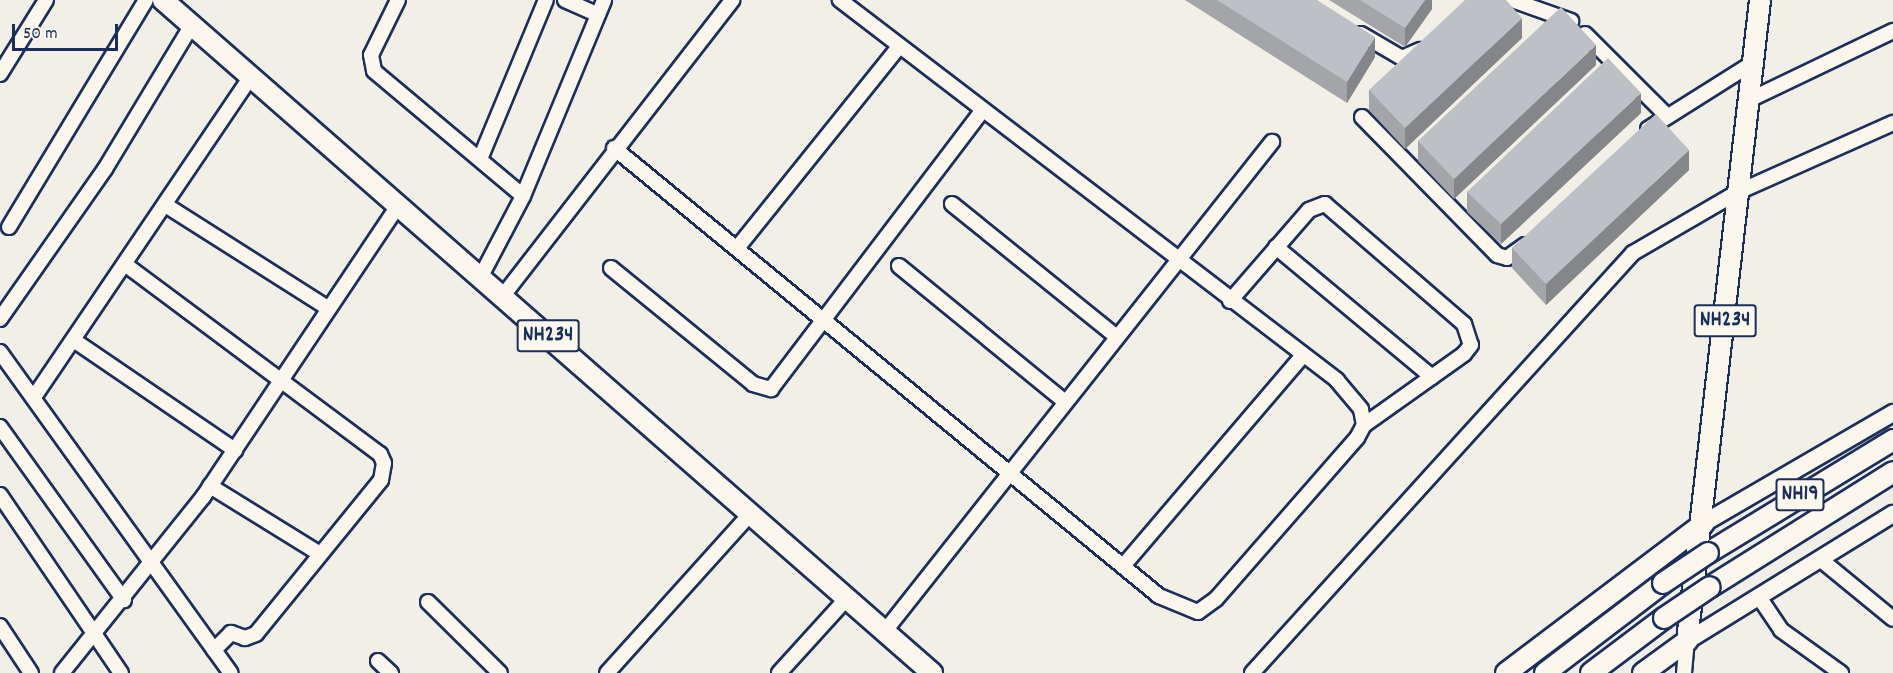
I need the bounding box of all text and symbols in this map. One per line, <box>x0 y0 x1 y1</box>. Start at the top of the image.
scale bar <box>15 12 122 50</box>
text: 50 m <box>23 22 58 47</box>
road number: NH234 <box>1694 302 1756 340</box>
road number: NH234 <box>516 317 580 355</box>
road number: NH19 <box>1774 476 1826 514</box>

